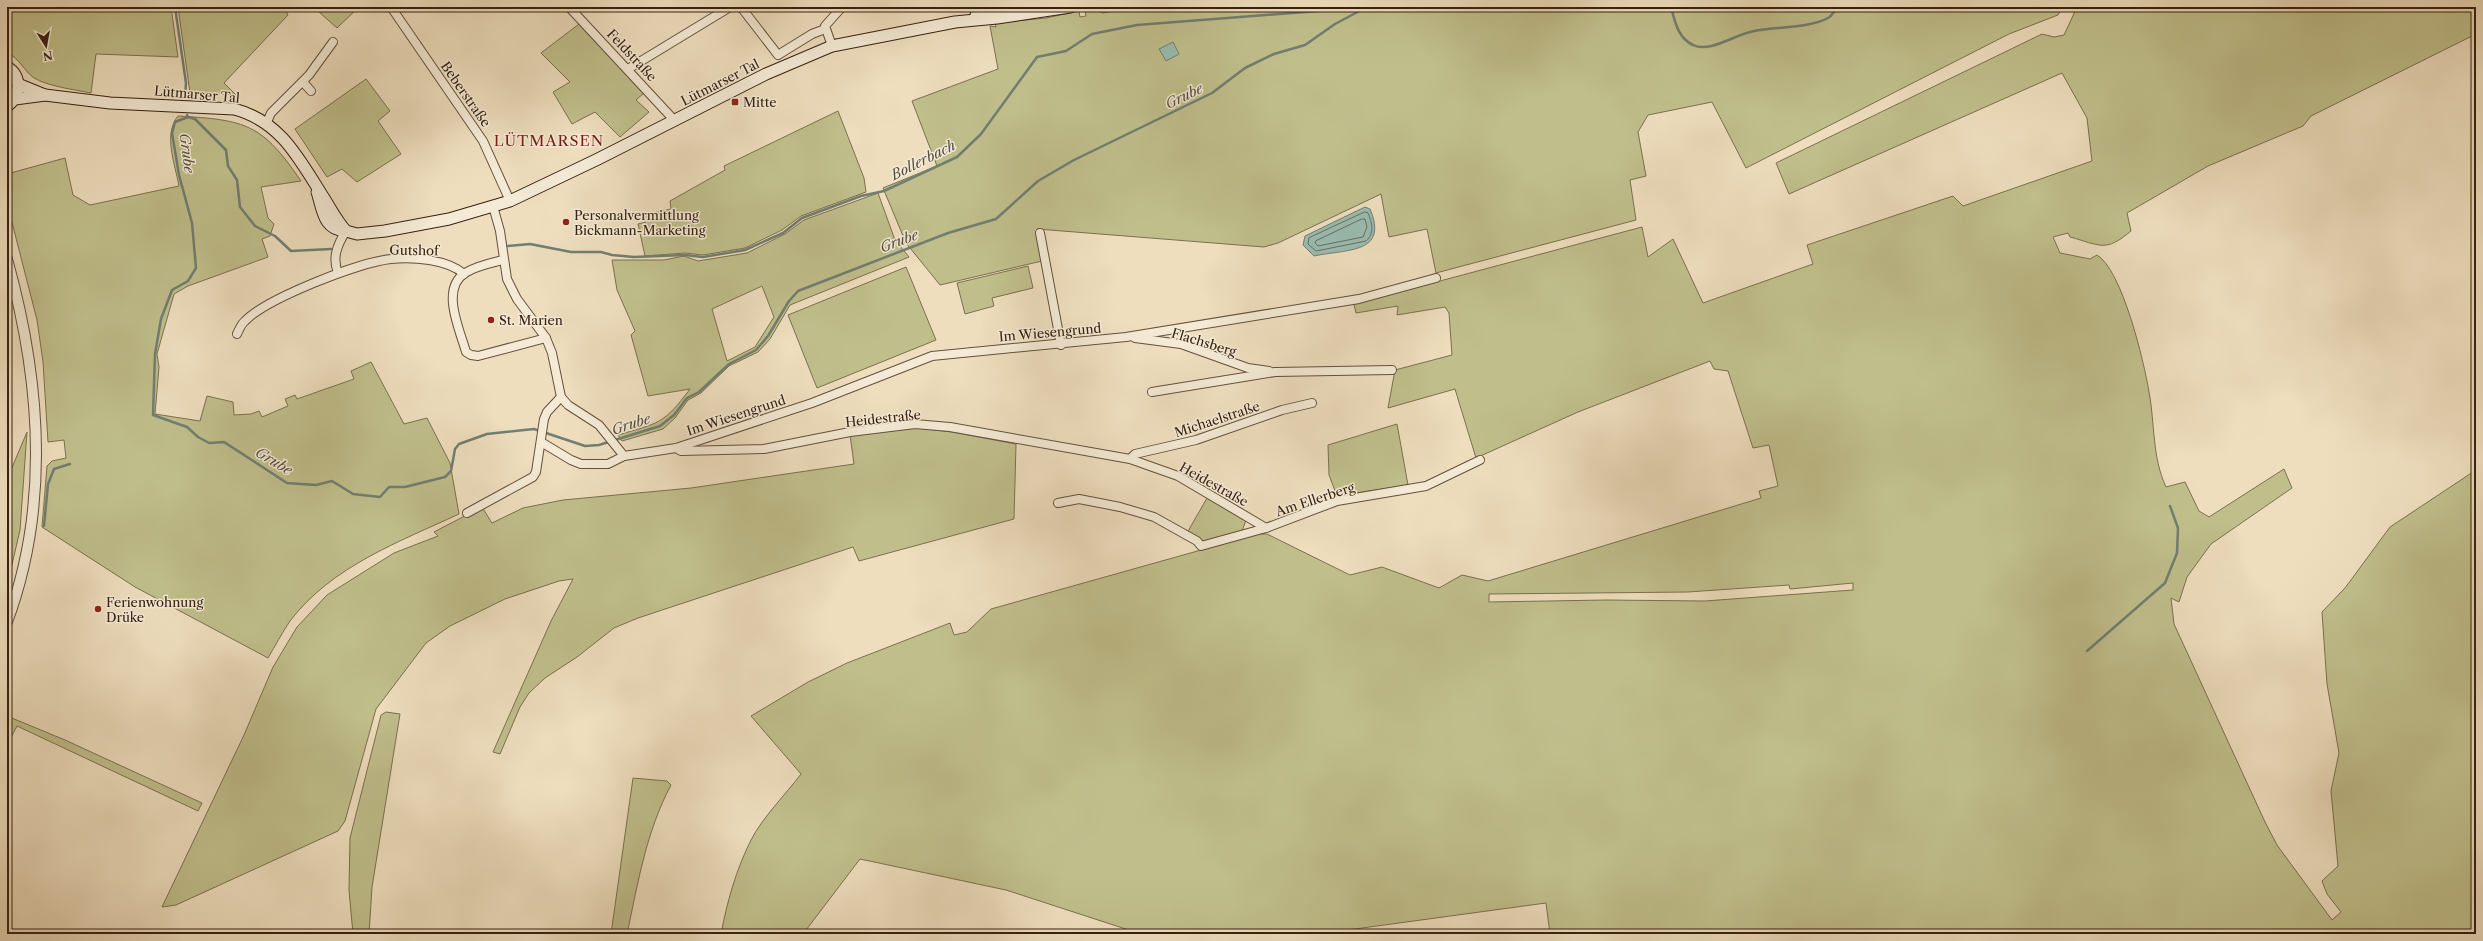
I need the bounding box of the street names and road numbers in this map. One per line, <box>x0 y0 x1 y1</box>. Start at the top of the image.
street label: Feldstraße <box>604 26 660 84</box>
street label: Lütmarser Tal <box>678 55 762 109</box>
street label: Beberstraße <box>438 58 494 130</box>
street label: Lütmarser Tal <box>154 82 241 106</box>
street label: Gutshof <box>389 242 440 258</box>
street label: Im Wiesengrund <box>998 320 1102 344</box>
street label: Flachsberg <box>1170 325 1239 360</box>
street label: Im Wiesengrund <box>685 391 787 439</box>
street label: Michaelstraße <box>1172 398 1262 440</box>
street label: Heidestraße <box>844 406 922 430</box>
street label: Heidestraße <box>1177 459 1251 509</box>
street label: Am Ellerberg <box>1273 479 1357 520</box>

